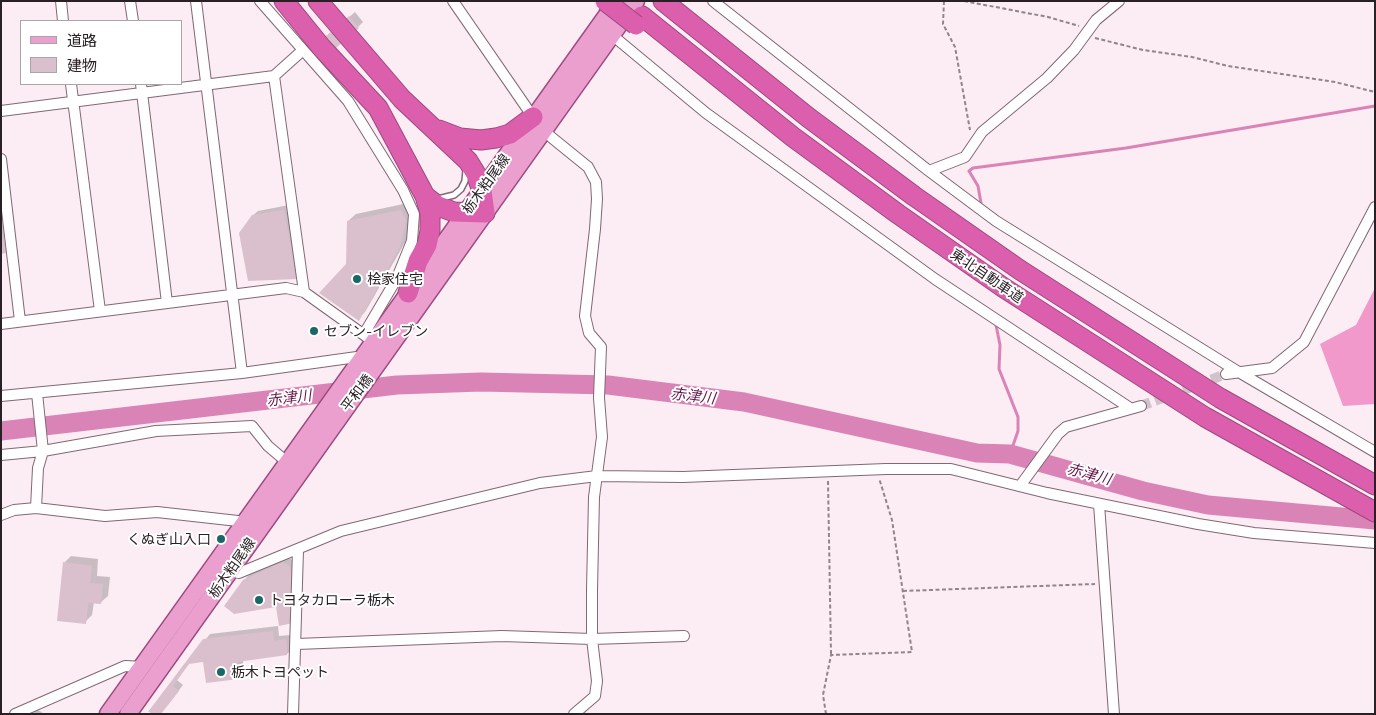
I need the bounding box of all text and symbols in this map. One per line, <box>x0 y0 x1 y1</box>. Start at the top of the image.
legend <box>20 20 182 85</box>
text: 道路 <box>67 31 97 49</box>
text: 建物 <box>67 56 97 74</box>
street label: 栃木粕尾線 <box>459 151 513 217</box>
street label: 東北自動車道 <box>947 246 1027 306</box>
place label: 桧家住宅 <box>367 271 423 287</box>
marker: 桧家住宅 <box>351 273 363 285</box>
place label: セブン-イレブン <box>324 323 428 339</box>
marker: セブン-イレブン <box>308 325 320 337</box>
street label: 平和橋 <box>338 371 376 415</box>
water label: 赤津川 <box>670 384 716 408</box>
water label: 赤津川 <box>266 386 312 410</box>
water label: 赤津川 <box>1065 459 1113 489</box>
place label: くぬぎ山入口 <box>127 531 211 547</box>
marker: くぬぎ山入口 <box>215 533 227 545</box>
street label: 栃木粕尾線 <box>205 535 259 601</box>
place label: トヨタカローラ栃木 <box>269 592 395 608</box>
marker: トヨタカローラ栃木 <box>253 594 265 606</box>
place label: 栃木トヨペット <box>231 664 329 680</box>
marker: 栃木トヨペット <box>215 666 227 678</box>

